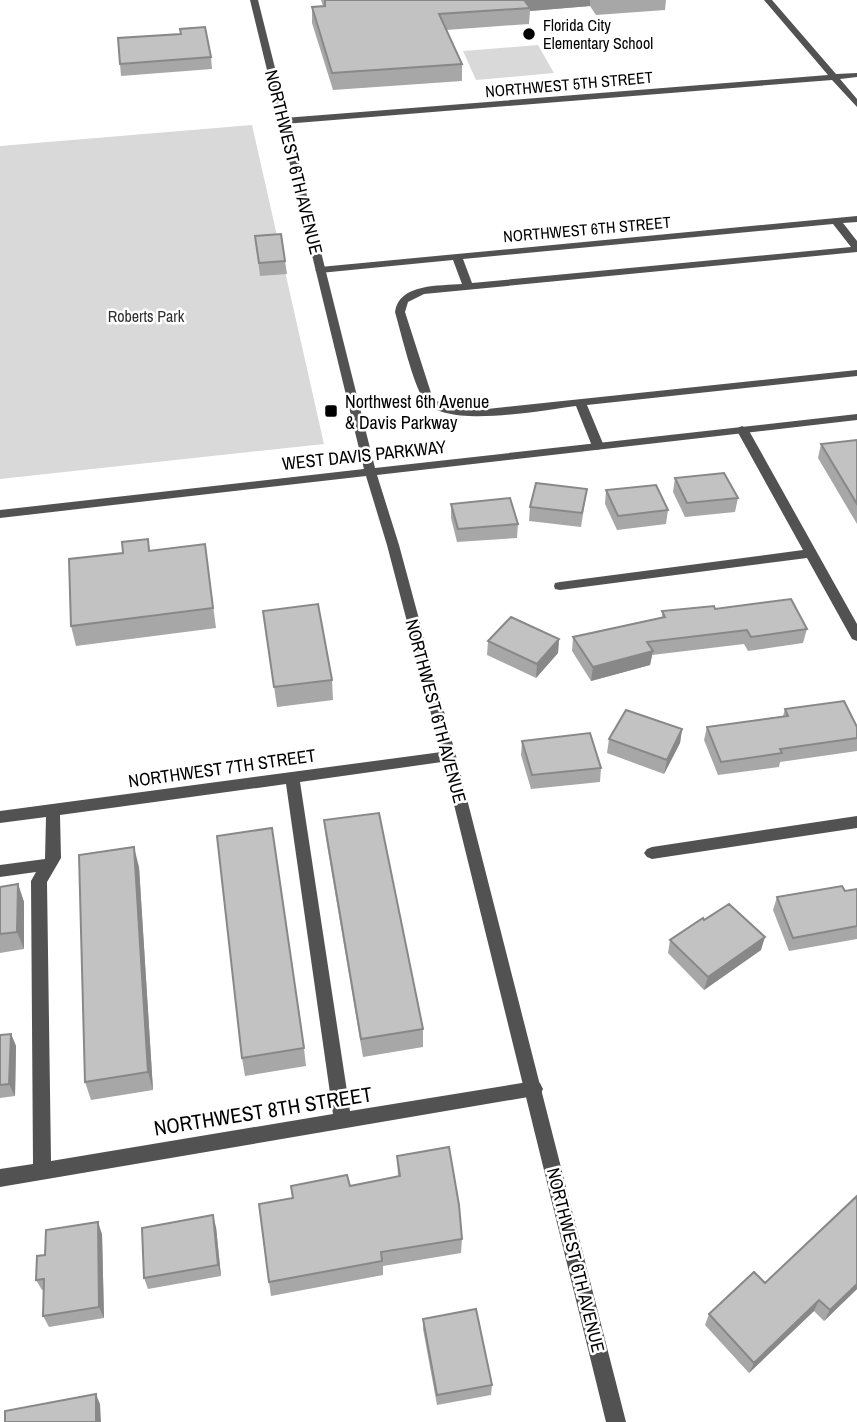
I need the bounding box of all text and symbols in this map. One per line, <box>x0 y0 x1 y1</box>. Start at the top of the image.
place label: Florida City Elementary School <box>543 14 653 54</box>
marker: Florida City Elementary School <box>521 26 537 42</box>
street label: NORTHWEST 5TH STREET <box>484 66 654 102</box>
street label: NORTHWEST 6TH AVENUE <box>259 67 329 257</box>
street label: NORTHWEST 6TH STREET <box>502 211 672 247</box>
park label: Roberts Park <box>108 305 185 327</box>
place label: Northwest 6th Avenue & Davis Parkway <box>345 389 489 435</box>
marker: Northwest 6th Avenue & Davis Parkway <box>323 403 339 419</box>
street label: WEST DAVIS PARKWAY <box>281 434 447 476</box>
street label: NORTHWEST 6TH AVENUE <box>399 616 473 806</box>
street label: NORTHWEST 7TH STREET <box>127 742 317 794</box>
street label: NORTHWEST 8TH STREET <box>152 1079 375 1143</box>
street label: NORTHWEST 6TH AVENUE <box>541 1165 611 1355</box>

